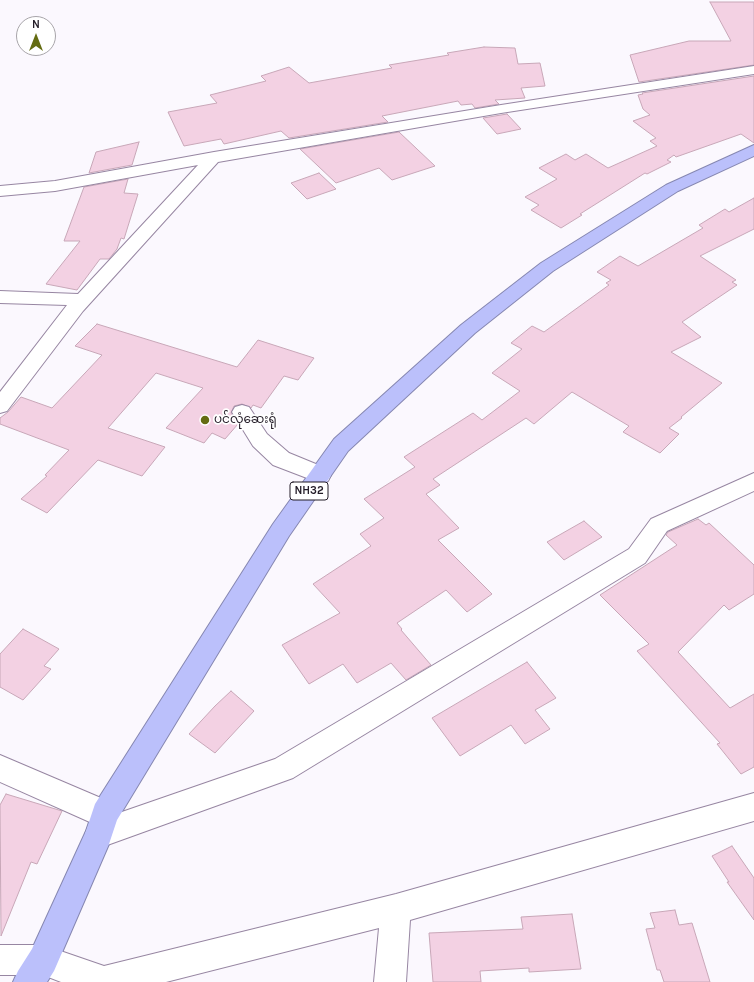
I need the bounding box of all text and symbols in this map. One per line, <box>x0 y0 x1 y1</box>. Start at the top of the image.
north arrow <box>16 16 56 56</box>
text: N <box>32 18 40 31</box>
place label: ပင်လုံဆေးရုံ <box>214 413 277 427</box>
marker: ပင်လုံဆေးရုံ <box>199 414 211 426</box>
road number: NH32 <box>290 482 328 500</box>

